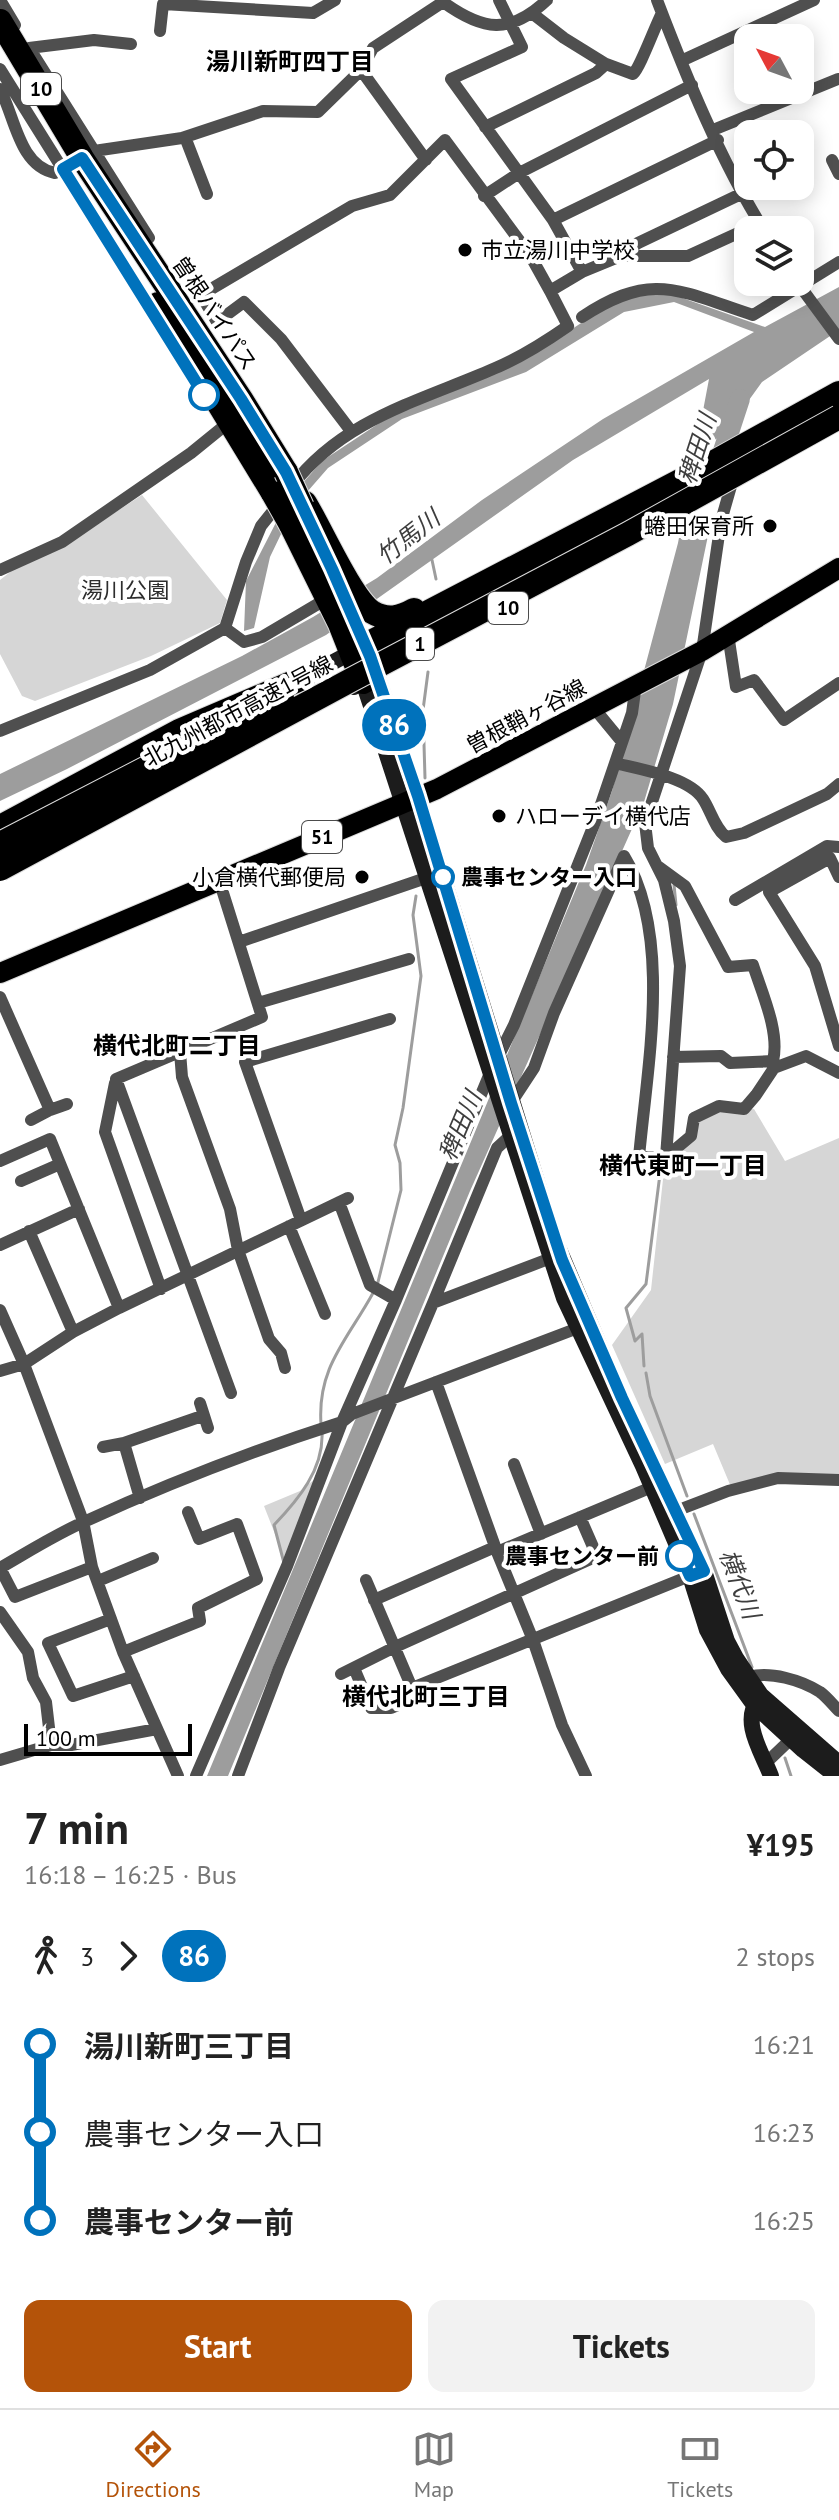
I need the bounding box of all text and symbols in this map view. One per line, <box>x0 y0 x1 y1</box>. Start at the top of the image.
north arrow <box>734 24 814 104</box>
map controls <box>734 24 814 296</box>
district label: 湯川新町四丁目 <box>206 46 374 77</box>
road number: 10 <box>21 73 61 105</box>
button: locate <box>734 120 814 200</box>
button: layers <box>734 216 814 296</box>
place label: 市立湯川中学校 <box>481 236 635 264</box>
marker: 市立湯川中学校 <box>456 241 474 259</box>
street label: 曽根バイパス <box>167 251 263 375</box>
unlabelled marker <box>189 380 219 410</box>
water label: 稗田川 <box>671 407 724 488</box>
water label: 竹馬川 <box>370 501 448 571</box>
place label: 蜷田保育所 <box>644 512 754 540</box>
marker: 蜷田保育所 <box>761 517 779 535</box>
park label: 湯川公園 <box>81 576 169 604</box>
road number: 10 <box>488 592 528 624</box>
road number: 1 <box>406 628 434 660</box>
street label: 北九州都市高速1号線 <box>139 649 337 773</box>
street label: 曽根鞘ヶ谷線 <box>461 673 591 759</box>
line badge: 86 <box>358 699 430 751</box>
text: 86 <box>378 706 410 743</box>
place label: ハローデイ横代店 <box>515 802 691 830</box>
marker: ハローデイ横代店 <box>490 807 508 825</box>
road number: 51 <box>302 821 342 853</box>
place label: 小倉横代郵便局 <box>192 863 346 891</box>
place label: 農事センター入口 <box>461 863 637 891</box>
marker: 農事センター入口 <box>432 866 454 888</box>
marker: 小倉横代郵便局 <box>353 868 371 886</box>
district label: 横代北町二丁目 <box>93 1030 261 1061</box>
water label: 稗田川 <box>432 1084 490 1165</box>
district label: 横代東町一丁目 <box>599 1150 767 1181</box>
marker: 農事センター前 <box>666 1541 696 1571</box>
place label: 農事センター前 <box>505 1542 659 1570</box>
water label: 横代川 <box>713 1545 768 1626</box>
district label: 横代北町三丁目 <box>342 1681 510 1712</box>
scale bar <box>24 1720 192 1756</box>
text: 100 m <box>36 1724 96 1752</box>
text: 7 min <box>24 1799 129 1856</box>
text: ¥195 <box>747 1825 815 1864</box>
text: 16:18 – 16:25 · Bus <box>24 1858 237 1891</box>
icon: walk <box>24 1934 68 1978</box>
icon: forward <box>106 1934 150 1978</box>
text: 86 <box>178 1937 210 1974</box>
text: 3 <box>80 1940 94 1973</box>
text: 2 stops <box>735 1940 815 1973</box>
text: 湯川新町三丁目 <box>84 2026 294 2065</box>
text: 16:21 <box>753 2028 815 2061</box>
text: 農事センター入口 <box>84 2114 324 2153</box>
text: 16:23 <box>753 2116 815 2149</box>
text: 農事センター前 <box>84 2202 294 2241</box>
text: 16:25 <box>753 2204 815 2237</box>
button: Start <box>24 2300 412 2392</box>
button: Tickets <box>428 2300 815 2392</box>
tab: Directions <box>106 2427 201 2503</box>
tab: Map <box>412 2427 456 2503</box>
tab: Tickets <box>667 2427 733 2503</box>

